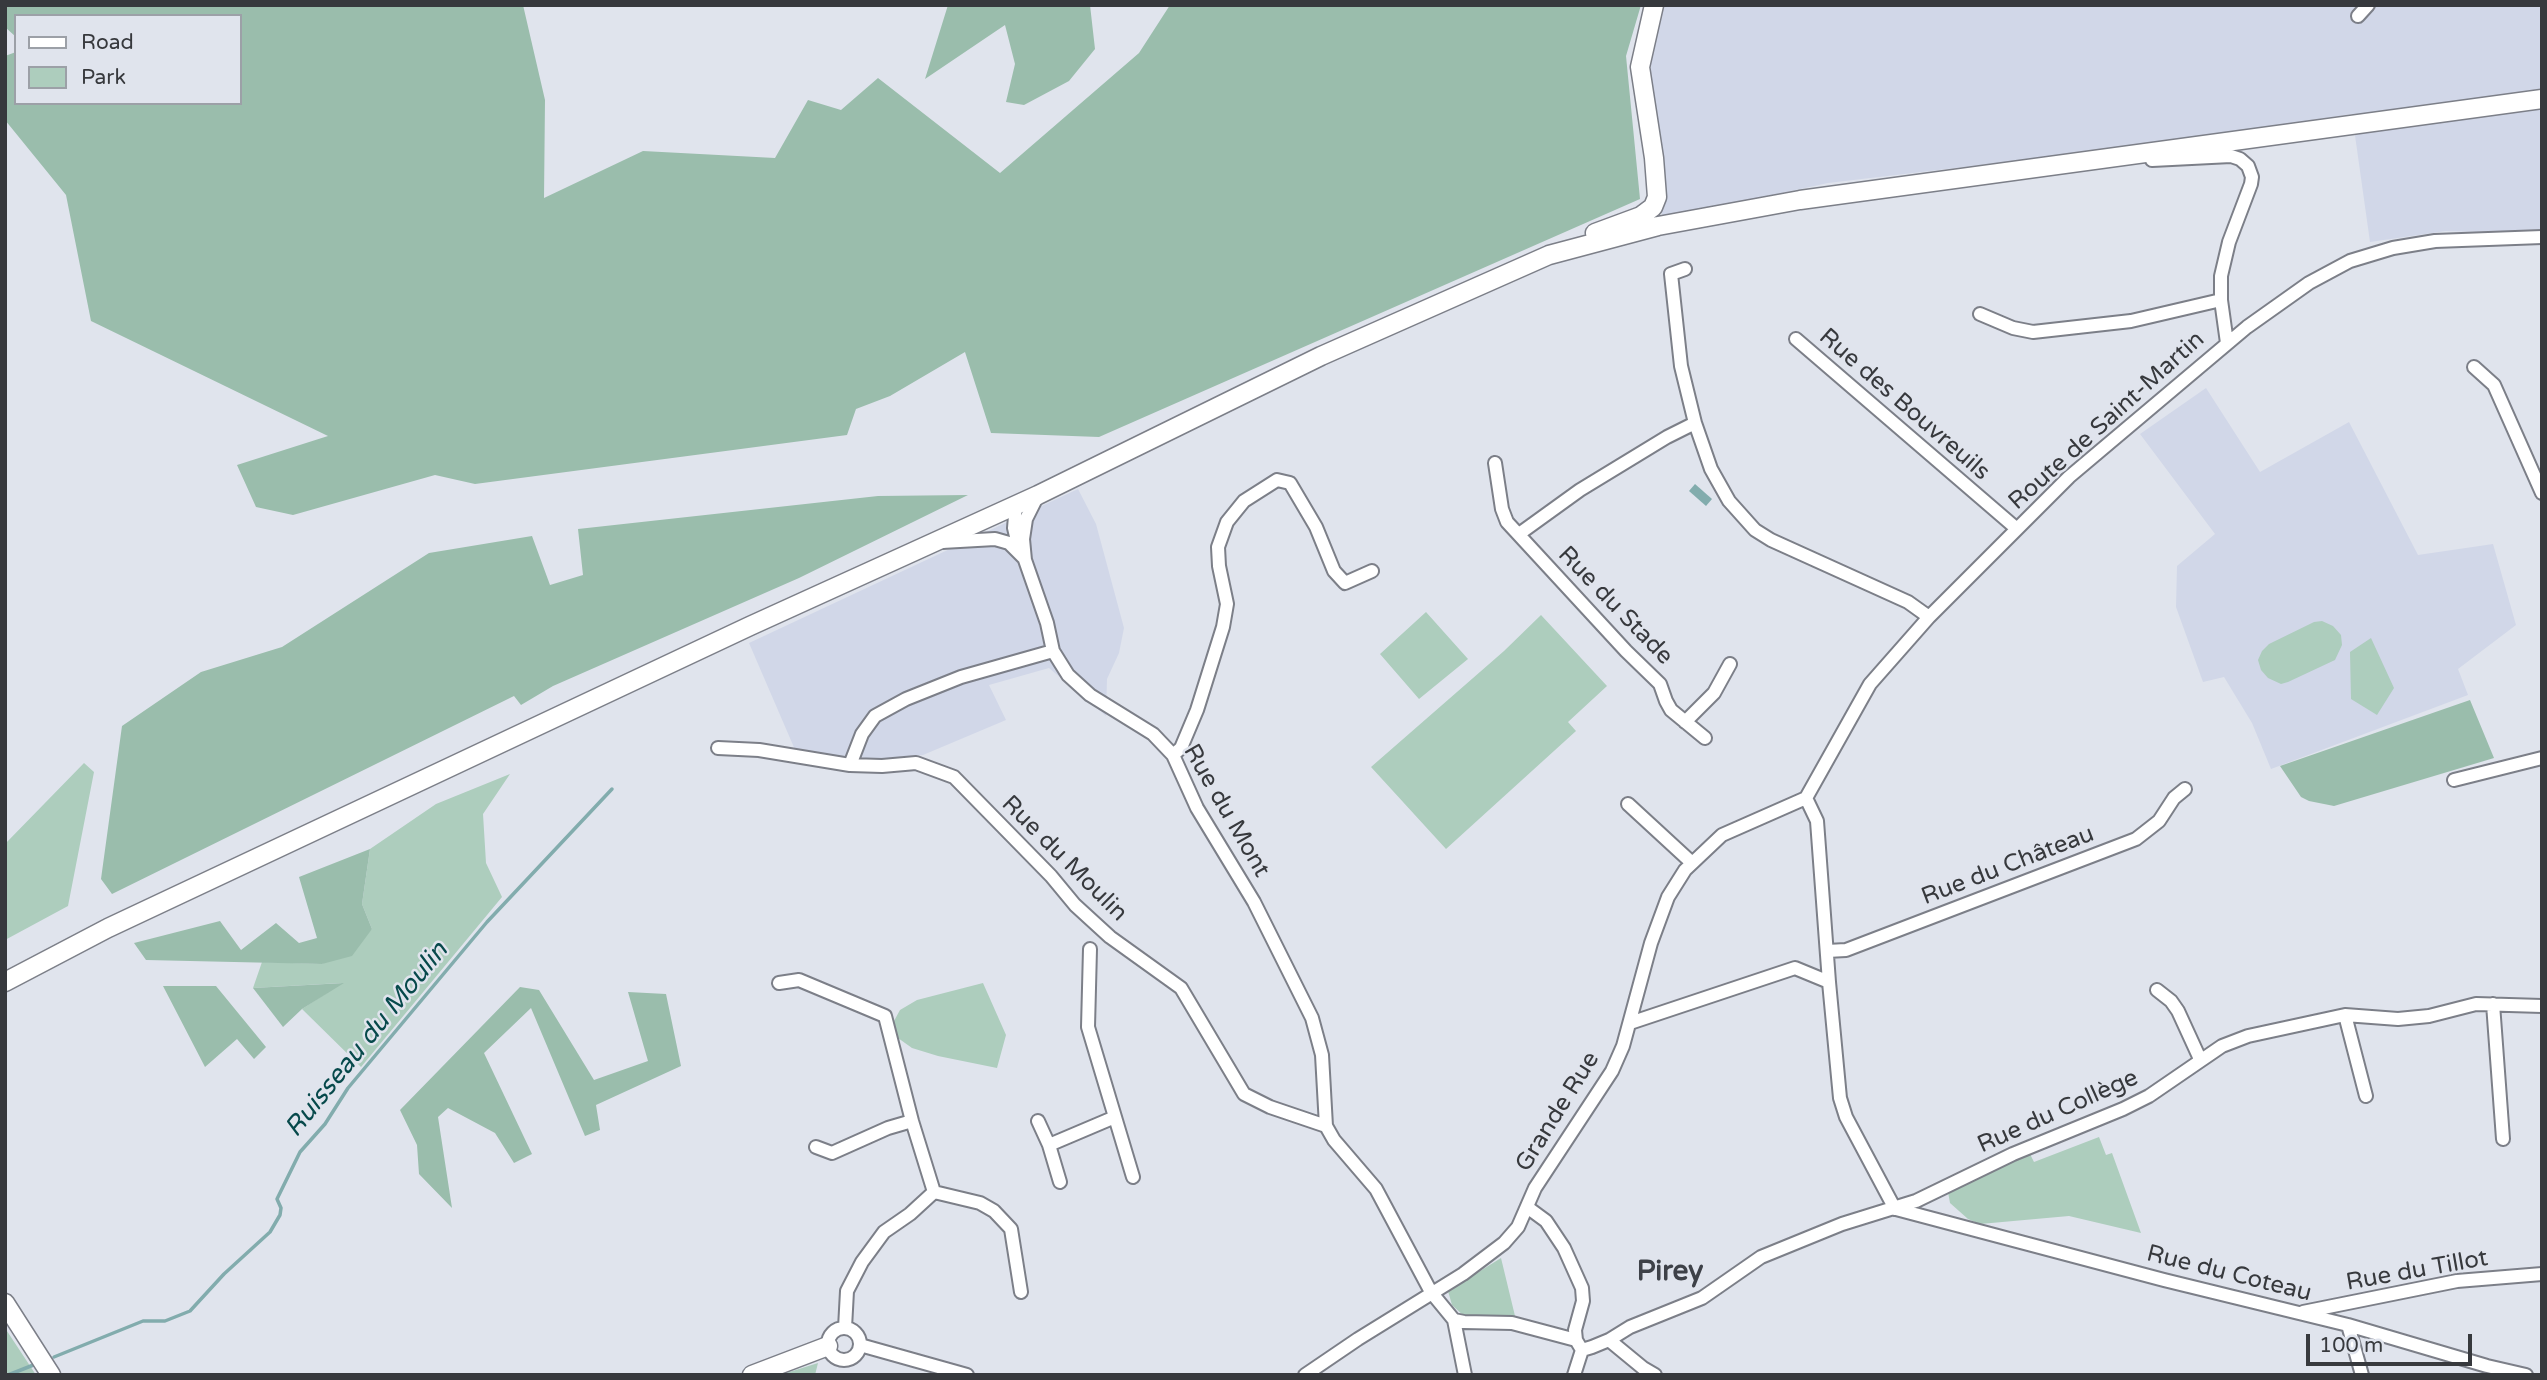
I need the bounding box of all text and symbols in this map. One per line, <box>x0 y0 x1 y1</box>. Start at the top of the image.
legend <box>14 14 242 105</box>
text: Road <box>81 30 134 55</box>
text: Park <box>81 65 126 90</box>
street label: Rue des Bouvreuils <box>1813 323 1995 487</box>
street label: Route de Saint-Martin <box>2003 326 2211 516</box>
street label: Rue du Stade <box>1551 541 1679 671</box>
street label: Rue du Mont <box>1176 740 1276 882</box>
street label: Rue du Moulin <box>995 790 1133 928</box>
street label: Rue du Château <box>1918 820 2098 912</box>
water label: Ruisseau du Moulin <box>279 936 455 1144</box>
street label: Grande Rue <box>1510 1047 1606 1177</box>
street label: Rue du Collège <box>1973 1064 2143 1160</box>
street label: Rue du Coteau <box>2144 1240 2314 1308</box>
street label: Rue du Tillot <box>2344 1244 2490 1298</box>
district label: Pirey <box>1637 1256 1703 1290</box>
scale bar <box>2309 1320 2475 1364</box>
text: 100 m <box>2319 1333 2383 1358</box>

